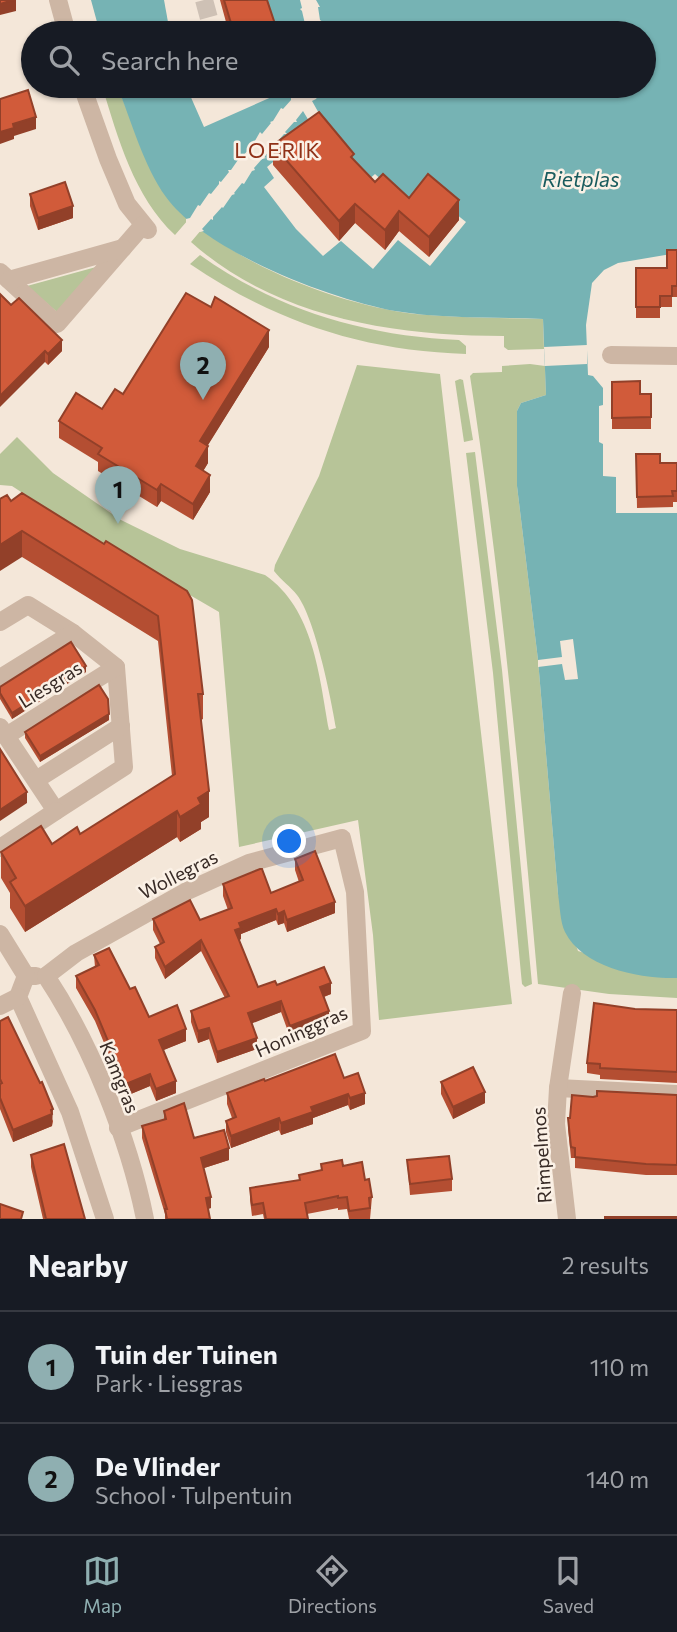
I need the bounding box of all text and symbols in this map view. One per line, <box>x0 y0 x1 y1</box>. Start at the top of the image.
search box <box>21 21 656 98</box>
icon: search <box>45 41 83 79</box>
text: Search here <box>101 44 239 75</box>
district label: LOERIK <box>234 137 322 162</box>
water label: Rietplas <box>542 166 620 191</box>
pin: 2 <box>180 342 226 400</box>
pin: 1 <box>95 466 141 524</box>
street label: Liesgras <box>14 656 86 712</box>
your location <box>272 824 306 858</box>
street label: Wollegras <box>135 844 221 904</box>
street label: Honinggras <box>251 1000 351 1062</box>
street label: Kamgras <box>95 1038 145 1116</box>
street label: Rimpelmos <box>526 1106 556 1204</box>
text: Nearby <box>28 1246 128 1283</box>
text: 2 results <box>562 1251 649 1279</box>
text: Tuin der Tuinen <box>95 1338 278 1369</box>
text: 1 <box>46 1353 56 1381</box>
text: 110 m <box>590 1353 649 1381</box>
text: Park · Liesgras <box>95 1369 243 1397</box>
text: De Vlinder <box>95 1450 220 1481</box>
text: 2 <box>44 1465 58 1493</box>
text: 140 m <box>586 1465 649 1493</box>
text: School · Tulpentuin <box>95 1481 292 1509</box>
tab: Map <box>83 1552 122 1617</box>
tab: Directions <box>288 1552 377 1617</box>
tab: Saved <box>543 1552 594 1617</box>

